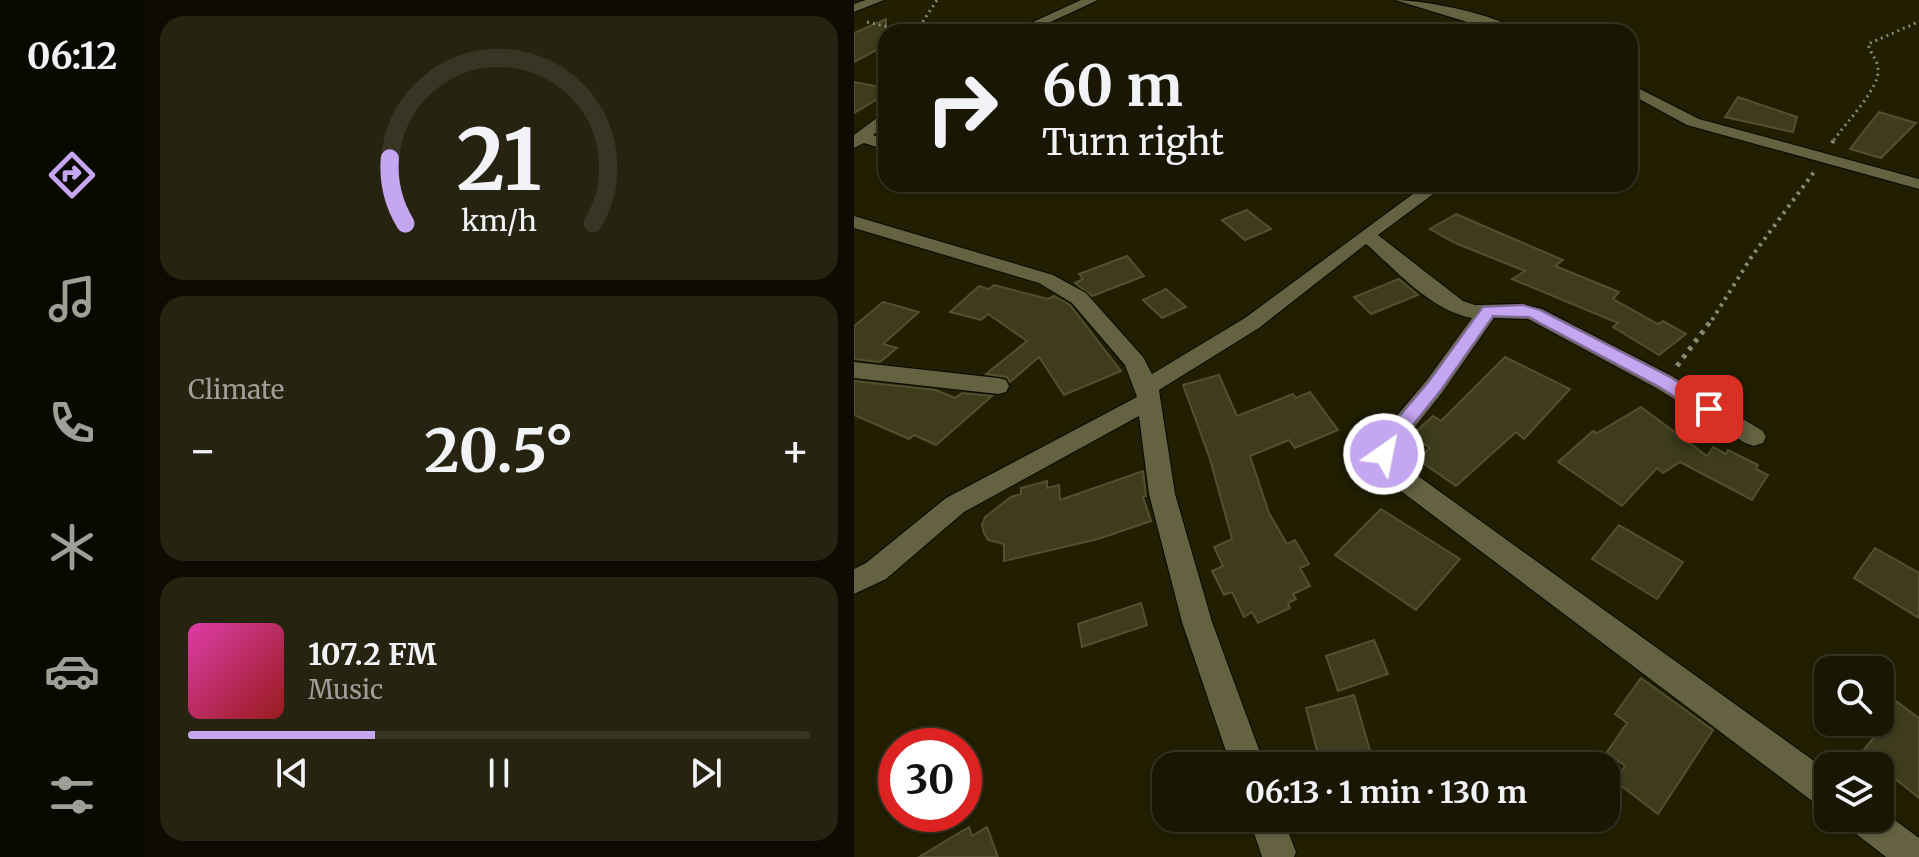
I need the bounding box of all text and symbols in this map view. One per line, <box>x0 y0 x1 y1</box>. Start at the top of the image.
text: 06:12 <box>27 34 117 79</box>
text: 60 m <box>1042 51 1183 121</box>
icon: right <box>910 56 1014 160</box>
text: 21 <box>456 108 542 213</box>
text: Turn right <box>1042 120 1224 165</box>
icon: directions <box>44 147 100 203</box>
text: km/h <box>461 203 537 239</box>
icon: music <box>44 271 100 327</box>
text: Climate <box>188 373 284 406</box>
pin <box>1675 375 1743 443</box>
icon: arrive <box>1687 387 1731 431</box>
icon: phone <box>44 395 100 451</box>
position arrow <box>1342 412 1426 496</box>
text: 20.5° <box>424 413 574 488</box>
text: − <box>188 423 217 478</box>
text: + <box>781 423 810 478</box>
icon: climate <box>44 519 100 575</box>
text: 107.2 FM <box>308 635 437 673</box>
icon: car <box>44 643 100 699</box>
map controls <box>1814 656 1894 832</box>
button: search <box>1814 656 1894 736</box>
text: Music <box>308 673 383 706</box>
speed limit sign: 30 <box>878 728 982 832</box>
icon: previous <box>270 751 314 795</box>
icon: pause <box>477 751 521 795</box>
icon: next <box>684 751 728 795</box>
button: layers <box>1814 752 1894 832</box>
icon: filters <box>44 767 100 823</box>
text: 06:13 · 1 min · 130 m <box>1245 773 1527 811</box>

